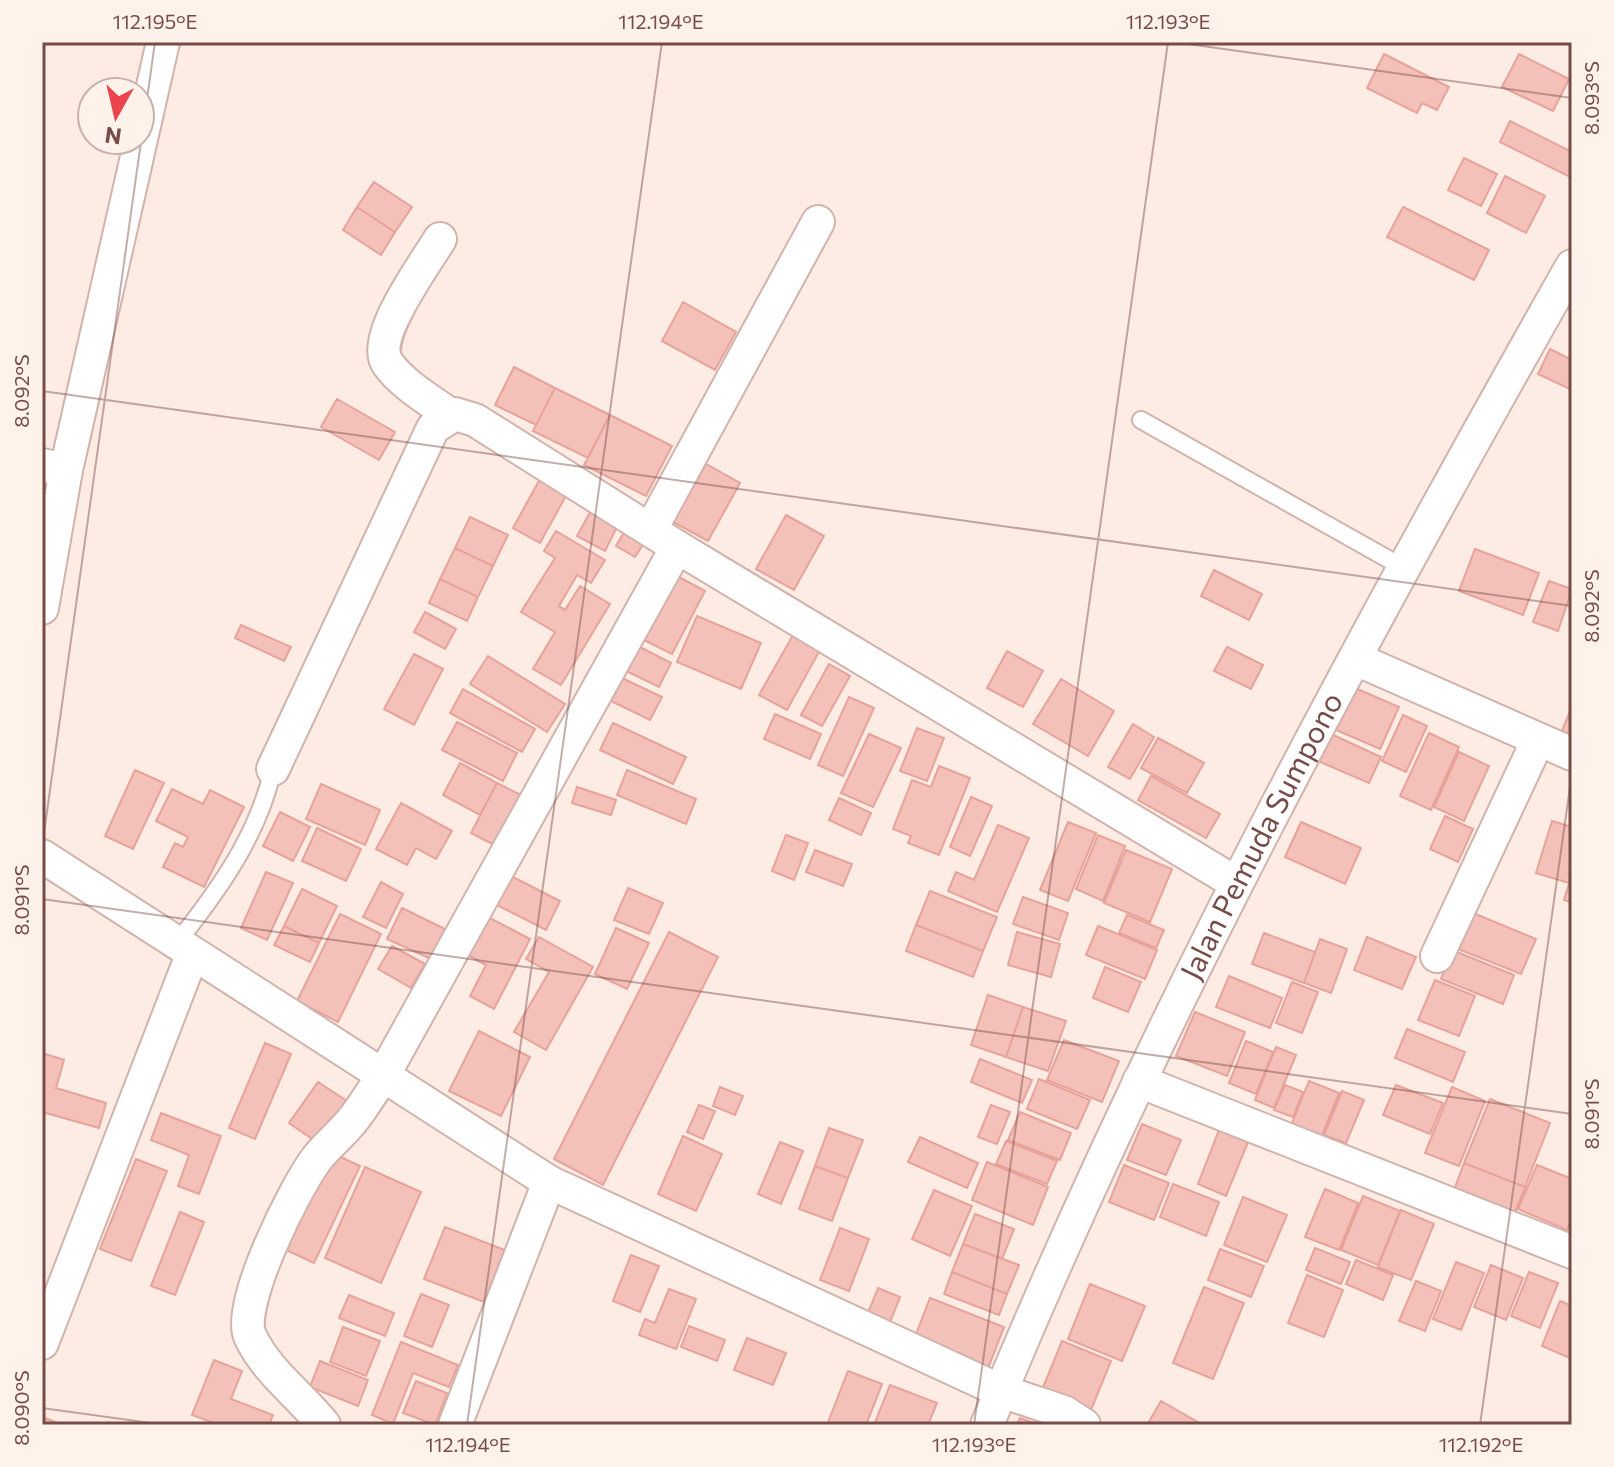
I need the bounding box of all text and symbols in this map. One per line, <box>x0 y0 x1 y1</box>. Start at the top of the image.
text: 112.195°E <box>113 9 197 33</box>
text: 112.194°E <box>618 9 704 33</box>
text: 112.193°E <box>1126 9 1210 33</box>
text: 8.093°S <box>1579 61 1603 135</box>
north arrow <box>76 76 156 156</box>
text: N <box>103 122 123 151</box>
text: 8.092°S <box>9 354 33 428</box>
text: 8.092°S <box>1579 569 1603 643</box>
street label: Jalan Pemuda Sumpono <box>1171 685 1349 985</box>
text: 8.091°S <box>9 864 33 936</box>
text: 8.091°S <box>1579 1078 1603 1150</box>
text: 8.090°S <box>9 1370 33 1446</box>
text: 112.194°E <box>425 1432 511 1456</box>
text: 112.193°E <box>932 1432 1016 1456</box>
text: 112.192°E <box>1439 1432 1523 1456</box>

